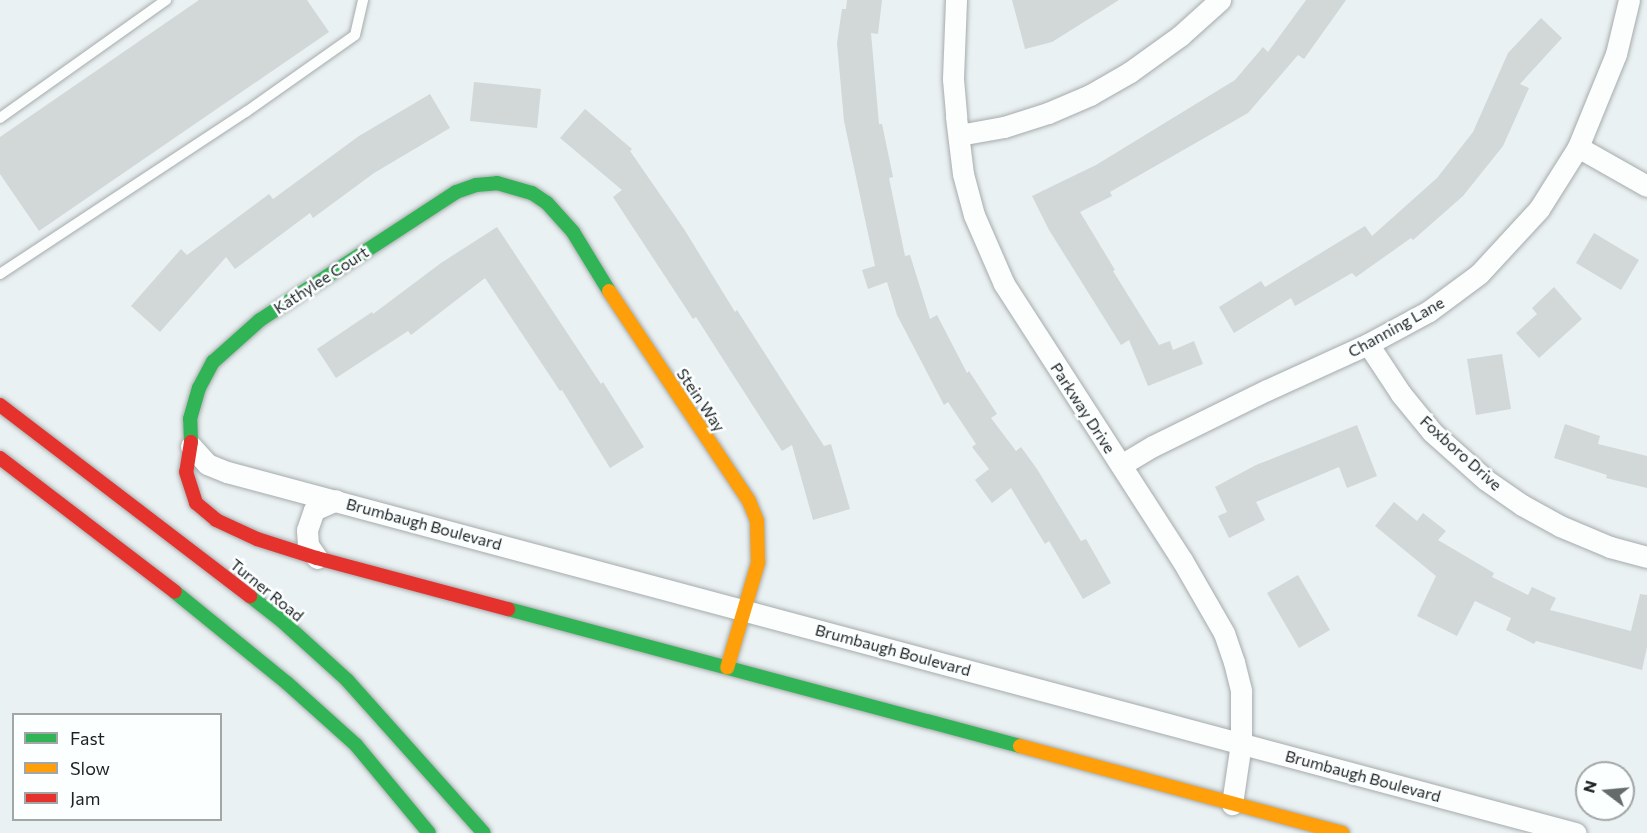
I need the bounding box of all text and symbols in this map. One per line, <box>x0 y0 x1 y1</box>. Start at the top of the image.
street label: Kathylee Court <box>270 242 372 318</box>
street label: Channing Lane <box>1345 293 1447 361</box>
street label: Parkway Drive <box>1047 359 1119 457</box>
street label: Stein Way <box>673 365 729 435</box>
street label: Foxboro Drive <box>1416 411 1506 495</box>
street label: Brumbaugh Boulevard <box>344 494 504 554</box>
street label: Turner Road <box>227 555 307 625</box>
street label: Brumbaugh Boulevard <box>813 620 973 680</box>
legend <box>12 713 222 821</box>
text: Fast <box>70 727 105 749</box>
street label: Brumbaugh Boulevard <box>1283 746 1443 806</box>
text: Slow <box>70 757 110 779</box>
north arrow <box>1575 761 1635 821</box>
text: N <box>1578 778 1600 795</box>
text: Jam <box>70 787 100 809</box>

